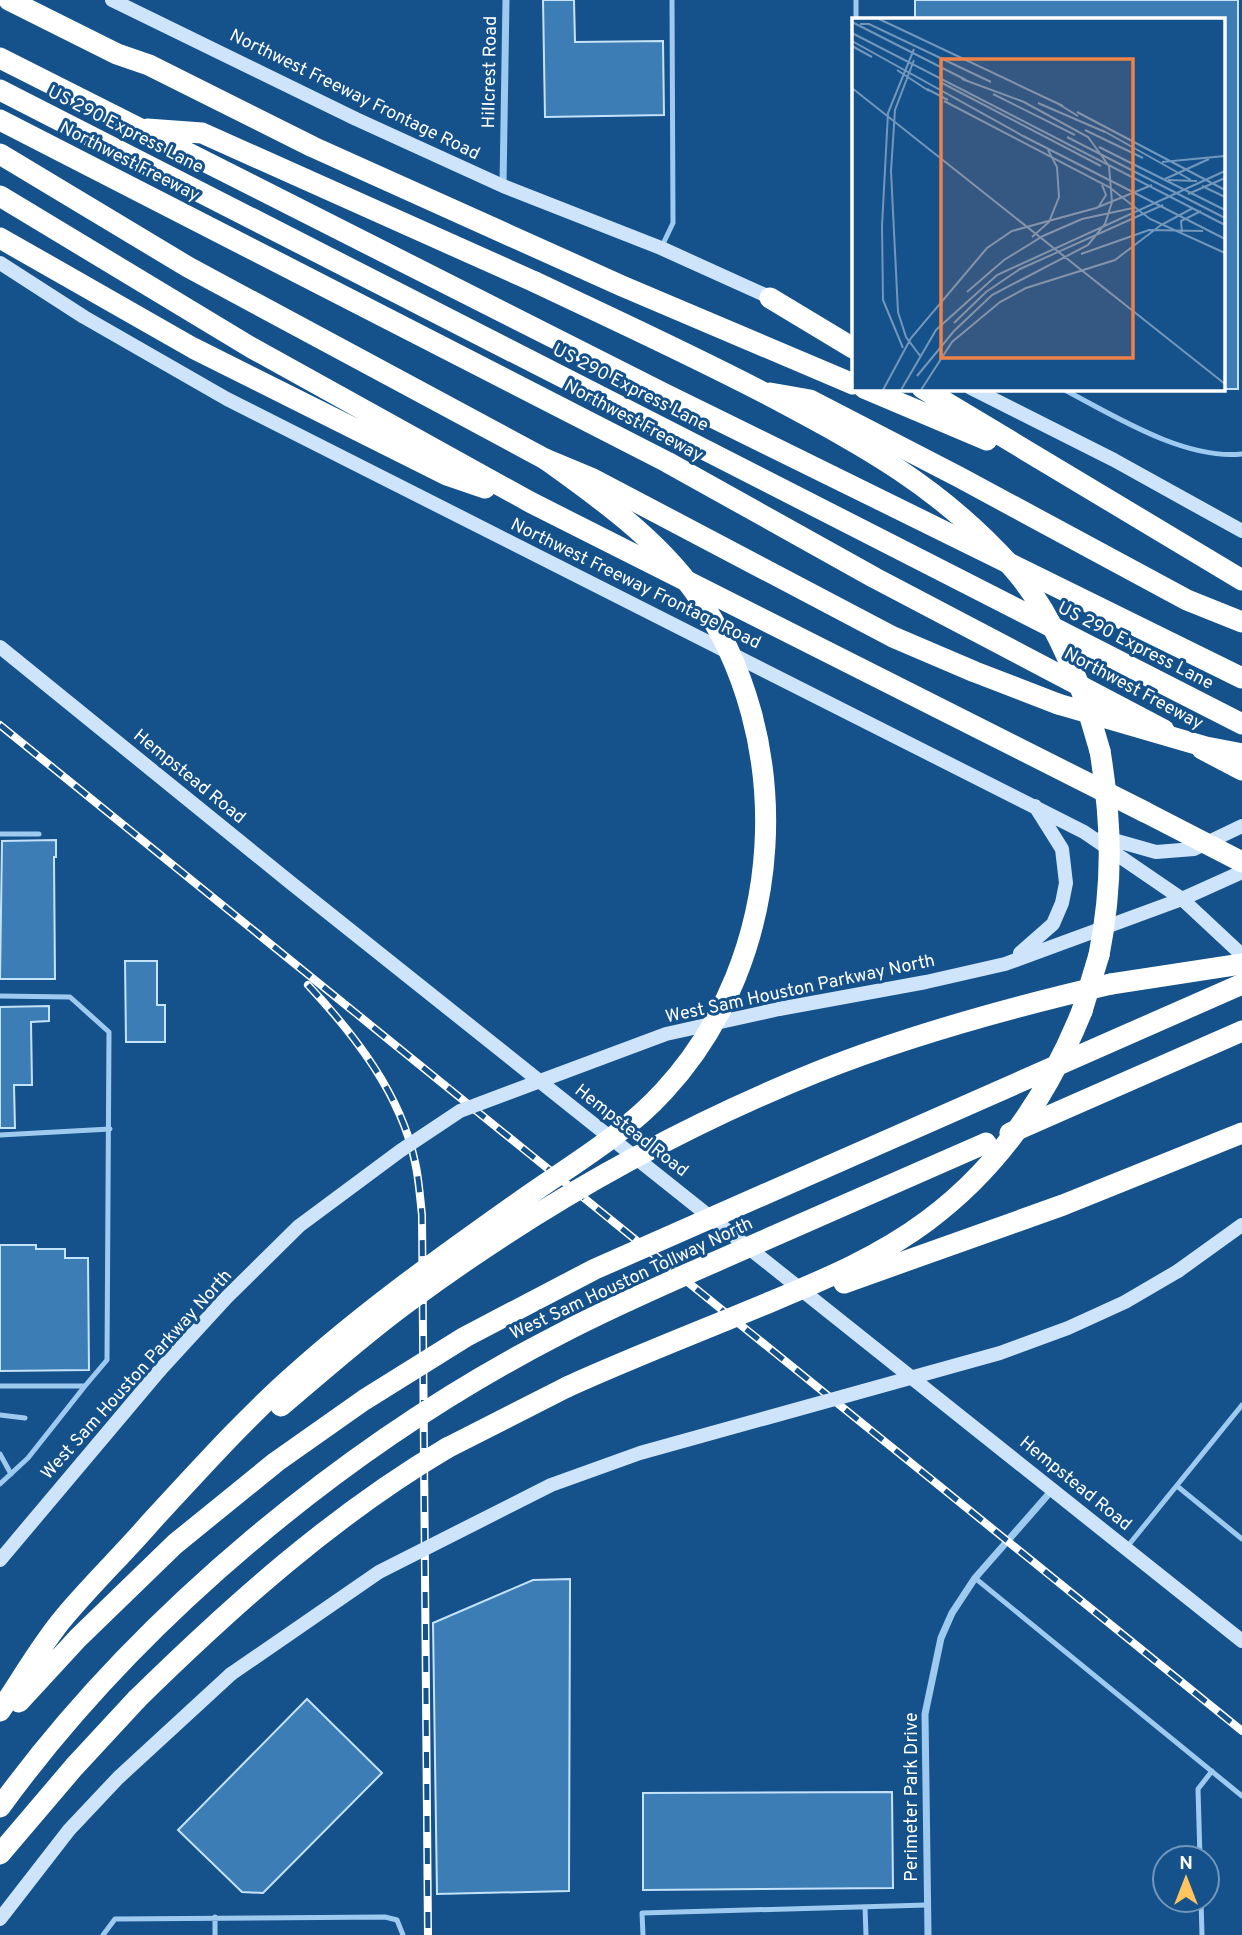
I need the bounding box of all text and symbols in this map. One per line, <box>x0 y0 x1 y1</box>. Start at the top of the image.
street label: Hillcrest Road <box>478 15 503 129</box>
inset map <box>852 18 1224 390</box>
street label: Northwest Freeway Frontage Road <box>225 25 483 166</box>
street label: US 290 Express Lane <box>43 81 207 180</box>
street label: Northwest Freeway <box>55 117 203 208</box>
street label: US 290 Express Lane <box>548 339 712 438</box>
street label: Northwest Freeway <box>560 375 707 468</box>
street label: Northwest Freeway Frontage Road <box>506 514 764 655</box>
street label: US 290 Express Lane <box>1053 597 1217 696</box>
street label: Northwest Freeway <box>1060 643 1207 736</box>
street label: Hempstead Road <box>128 725 250 830</box>
street label: West Sam Houston Parkway North <box>663 950 937 1029</box>
street label: Hempstead Road <box>570 1080 693 1183</box>
street label: West Sam Houston Tollway North <box>506 1213 757 1346</box>
street label: West Sam Houston Parkway North <box>37 1265 238 1485</box>
street label: Hempstead Road <box>1014 1432 1136 1537</box>
street label: Perimeter Park Drive <box>901 1712 924 1882</box>
north arrow <box>1151 1844 1221 1914</box>
text: N <box>1179 1852 1193 1876</box>

